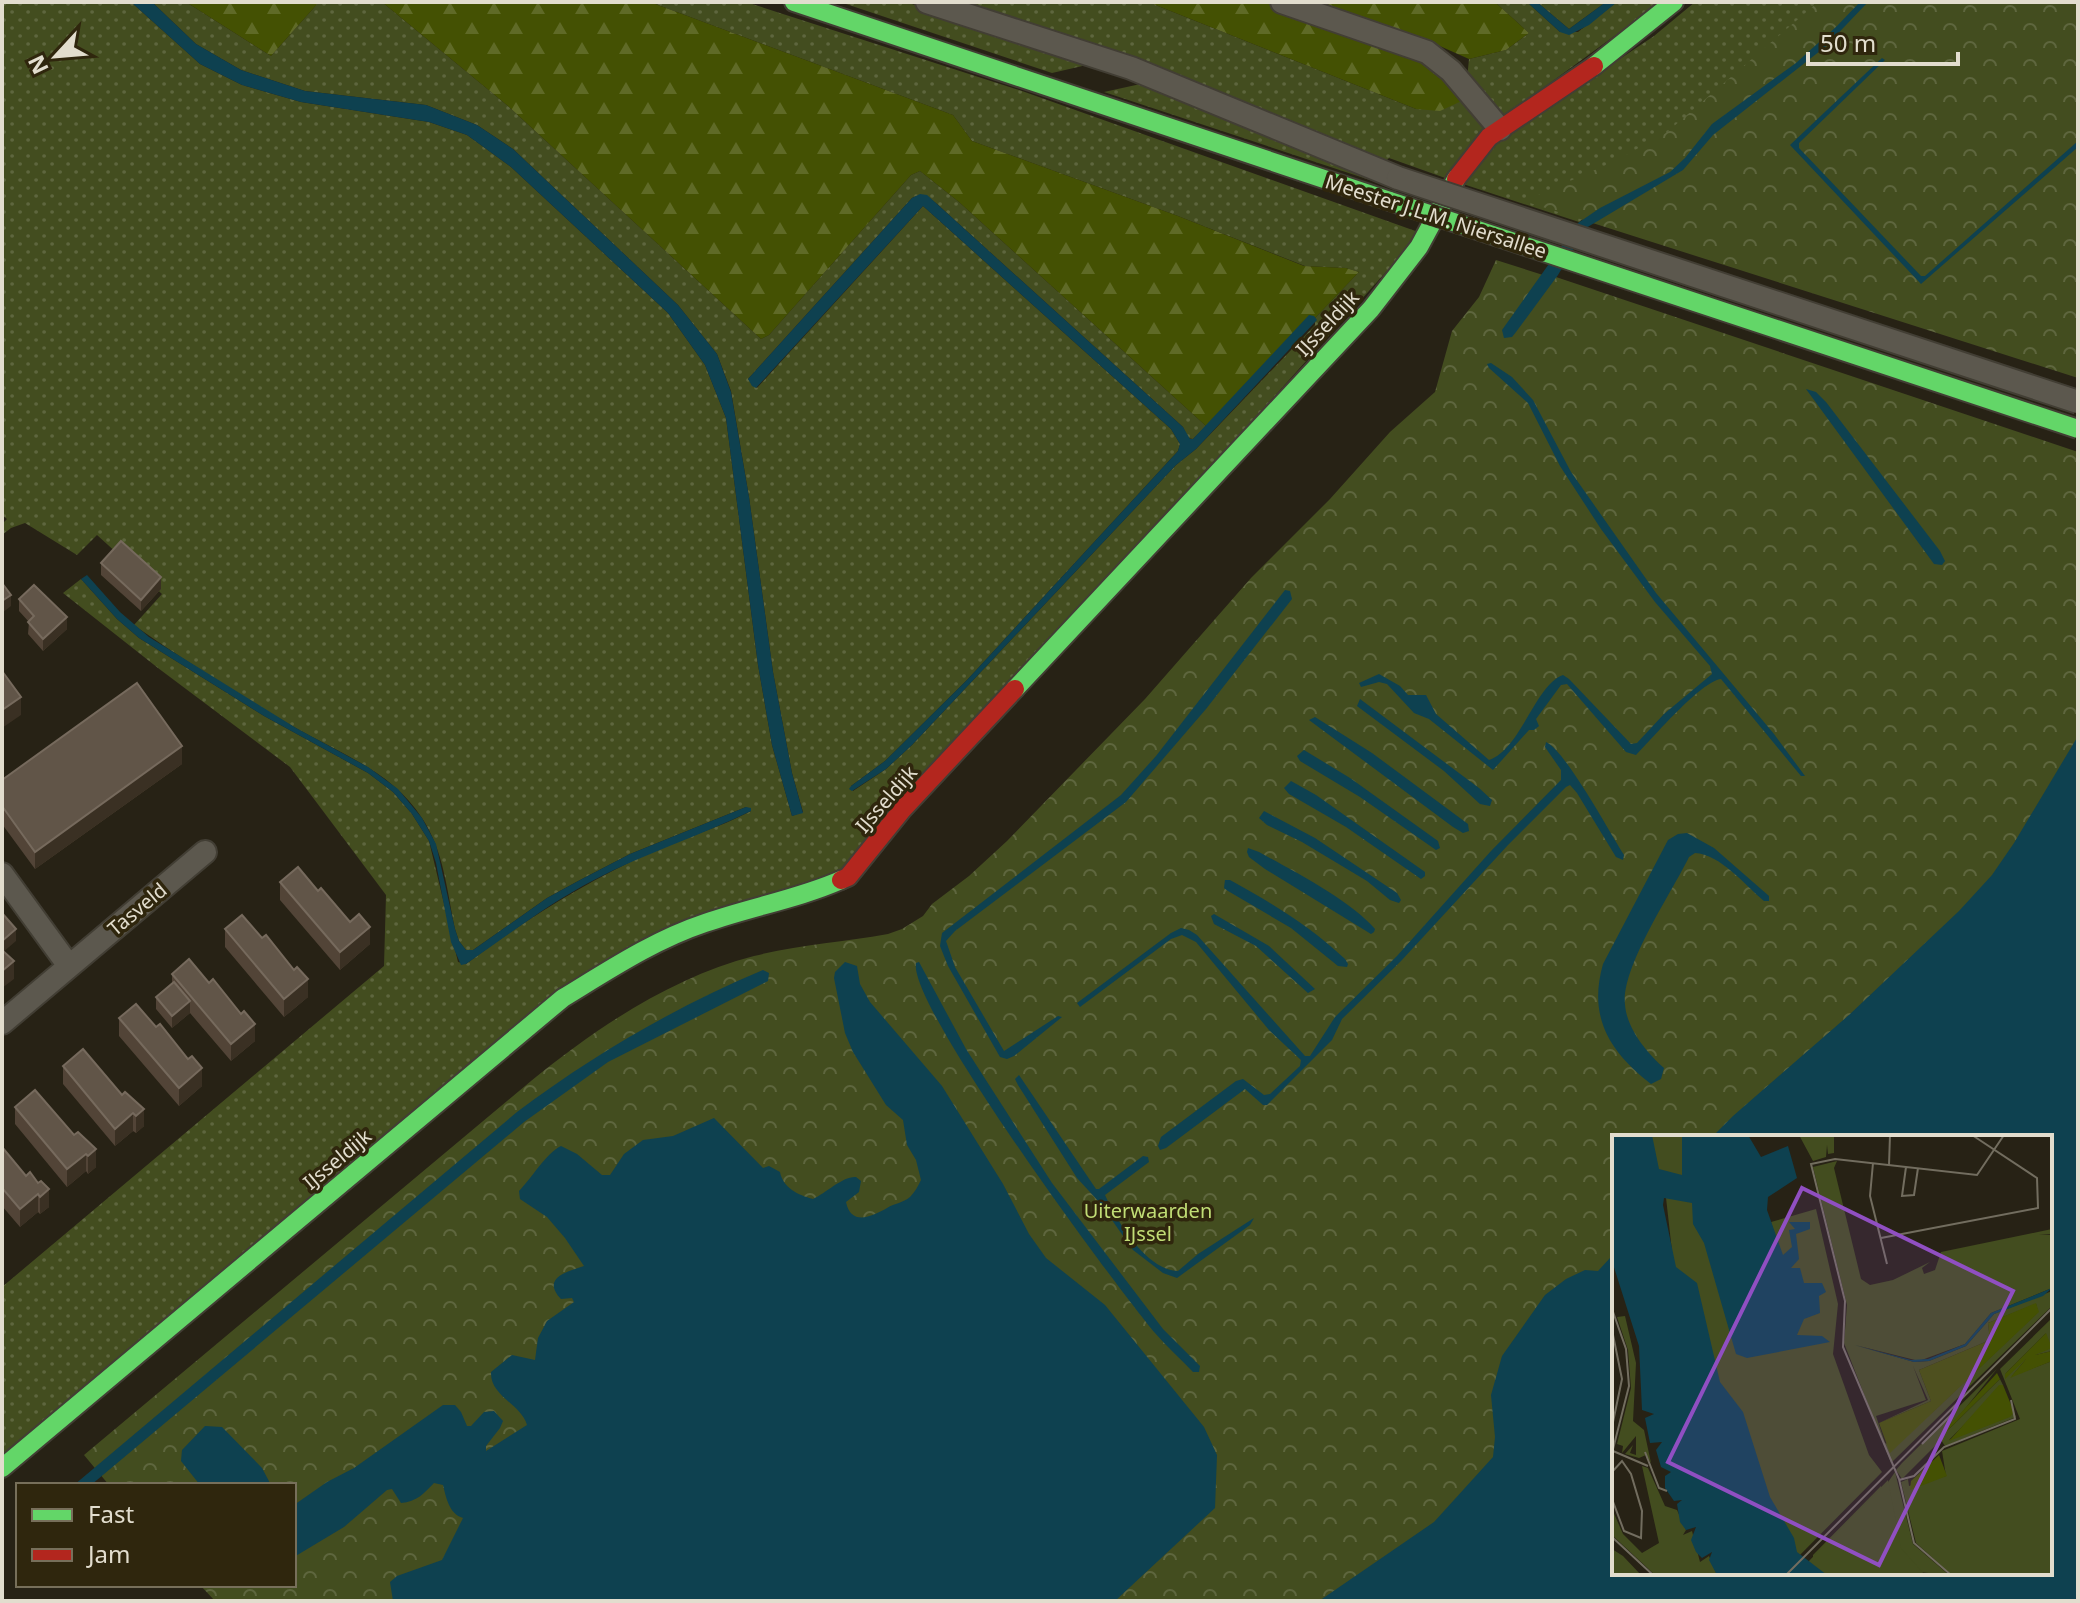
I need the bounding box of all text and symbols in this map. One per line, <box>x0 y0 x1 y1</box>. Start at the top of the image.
north arrow <box>16 16 96 96</box>
scale bar <box>1808 16 1958 66</box>
text: 50 m <box>1820 26 1876 59</box>
text: N <box>20 51 55 80</box>
street label: Meester J.L.M. Niersallee <box>1322 167 1550 265</box>
street label: IJsseldijk <box>1289 284 1365 362</box>
street label: IJsseldijk <box>849 759 923 838</box>
street label: Tasveld <box>102 876 172 942</box>
street label: IJsseldijk <box>297 1122 377 1195</box>
inset map <box>1612 1135 2052 1575</box>
park label: Uiterwaarden IJssel <box>1084 1197 1212 1247</box>
legend <box>16 1483 296 1587</box>
text: Fast <box>88 1497 134 1530</box>
text: Jam <box>86 1537 130 1570</box>

